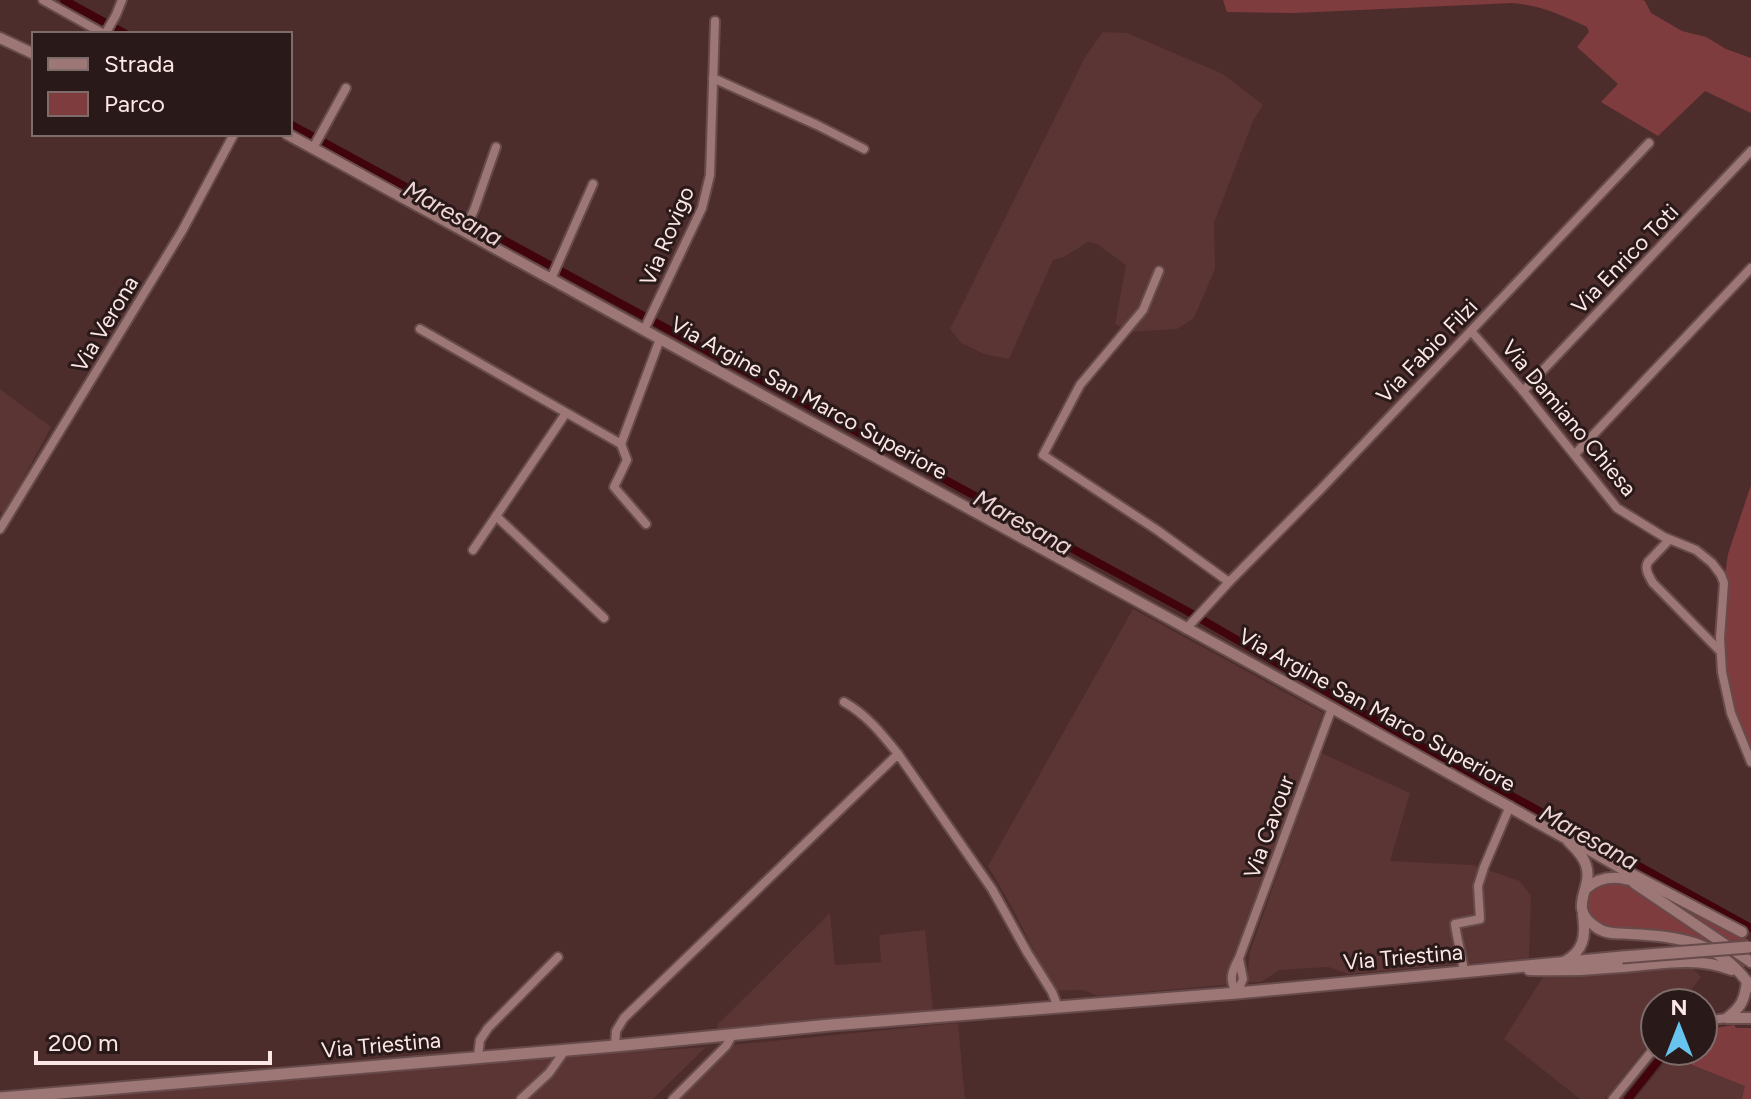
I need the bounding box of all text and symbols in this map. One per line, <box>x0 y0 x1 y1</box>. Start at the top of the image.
legend <box>32 32 292 136</box>
text: Strada <box>104 49 174 78</box>
text: Parco <box>104 89 165 118</box>
water label: Maresana <box>399 174 507 252</box>
street label: Via Rovigo <box>634 182 700 290</box>
street label: Via Enrico Toti <box>1566 199 1684 319</box>
street label: Via Verona <box>66 271 144 377</box>
street label: Via Fabio Filzi <box>1371 293 1483 409</box>
street label: Via Argine San Marco Superiore <box>666 310 952 486</box>
street label: Via Damiano Chiesa <box>1496 334 1642 502</box>
water label: Maresana <box>969 483 1077 561</box>
street label: Via Argine San Marco Superiore <box>1234 622 1520 798</box>
street label: Via Cavour <box>1238 771 1300 882</box>
water label: Maresana <box>1535 798 1643 876</box>
street label: Via Triestina <box>1342 938 1464 976</box>
north arrow <box>1639 987 1719 1067</box>
text: N <box>1670 994 1688 1021</box>
scale bar <box>36 1015 270 1065</box>
street label: Via Triestina <box>320 1026 442 1064</box>
text: 200 m <box>48 1028 119 1057</box>

